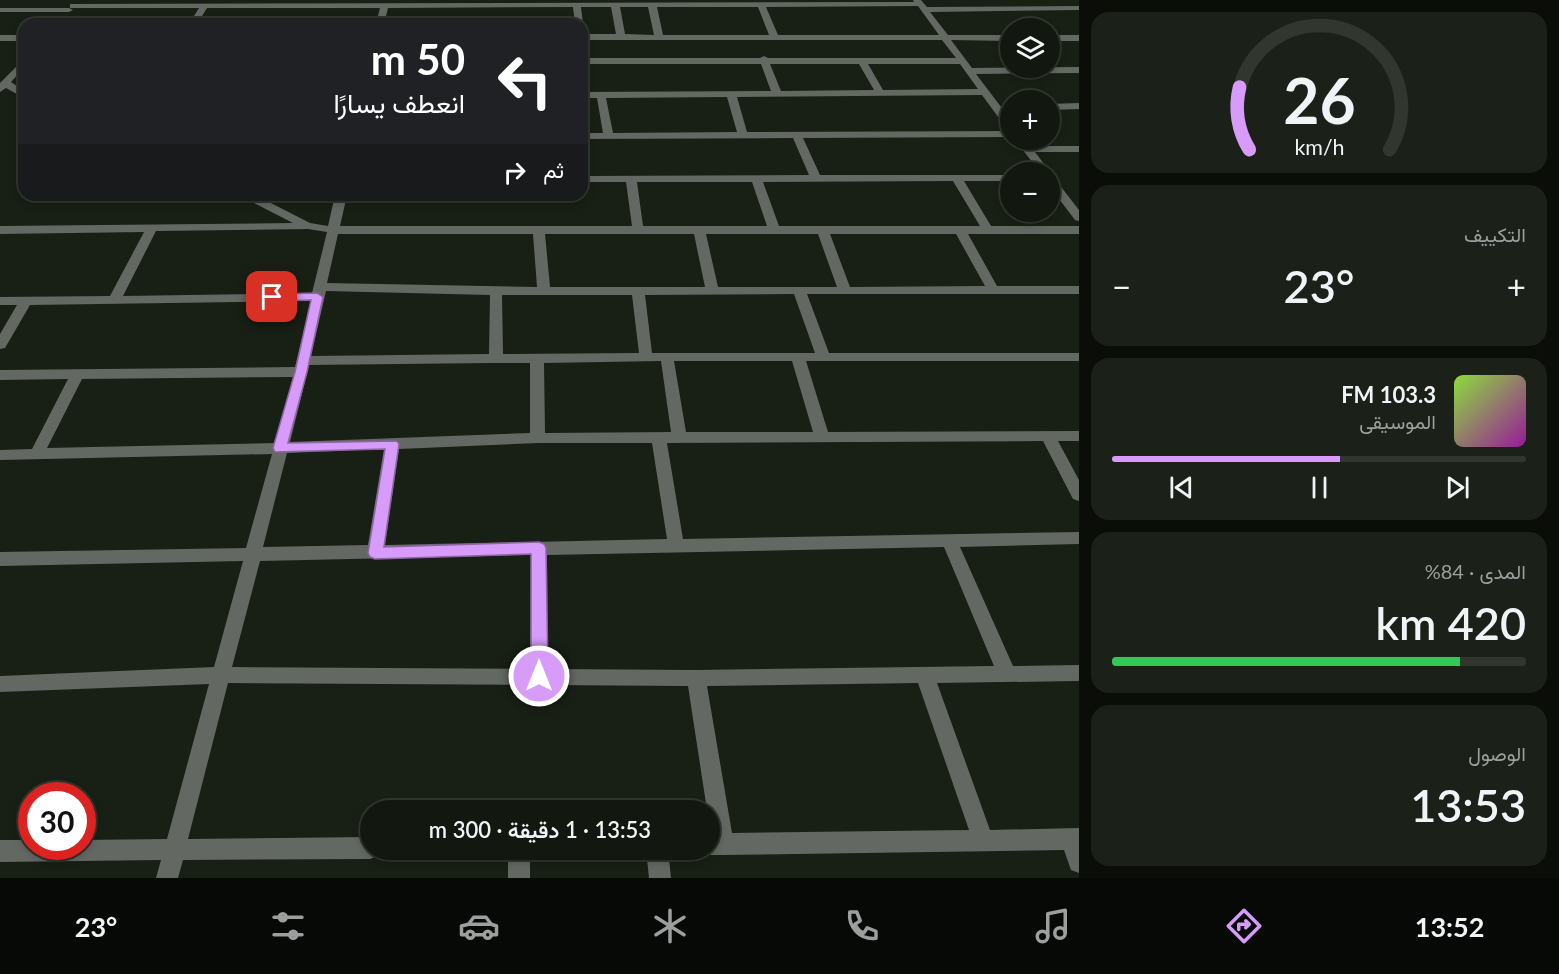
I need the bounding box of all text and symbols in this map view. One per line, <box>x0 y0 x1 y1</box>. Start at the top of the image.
map controls <box>1000 18 1060 222</box>
button: layers <box>1000 18 1060 78</box>
text: 50 m <box>371 34 465 84</box>
icon: left <box>486 42 564 120</box>
text: 26 <box>1283 62 1355 137</box>
text: انعطف يسارًا <box>333 86 465 119</box>
button: + <box>1000 90 1060 150</box>
text: km/h <box>1294 134 1344 160</box>
icon: right <box>498 156 531 189</box>
text: ثم <box>543 156 564 183</box>
button: − <box>1000 162 1060 222</box>
text: التكييف <box>1464 222 1526 246</box>
text: 23° <box>1284 259 1354 313</box>
text: − <box>1112 266 1131 306</box>
text: + <box>1507 266 1526 306</box>
pin <box>246 271 297 322</box>
icon: arrive <box>255 280 288 313</box>
text: 103.3 FM <box>1341 381 1436 408</box>
text: الموسيقى <box>1359 409 1436 433</box>
icon: previous <box>1165 471 1198 504</box>
icon: pause <box>1303 471 1336 504</box>
icon: next <box>1441 471 1474 504</box>
text: المدى · 84% <box>1425 559 1526 583</box>
text: 420 km <box>1376 596 1526 650</box>
position arrow <box>507 644 571 708</box>
text: الوصول <box>1468 741 1526 765</box>
text: 13:53 <box>1410 778 1526 832</box>
speed limit sign: 30 <box>18 782 96 860</box>
text: 13:53 · 1 دقيقة · 300 m <box>429 816 651 843</box>
icon: filters <box>267 905 309 947</box>
icon: car <box>458 905 500 947</box>
icon: climate <box>649 905 691 947</box>
icon: phone <box>841 905 883 947</box>
icon: music <box>1032 905 1074 947</box>
icon: directions <box>1223 905 1265 947</box>
text: 23° <box>75 910 117 943</box>
text: 13:52 <box>1415 910 1484 943</box>

